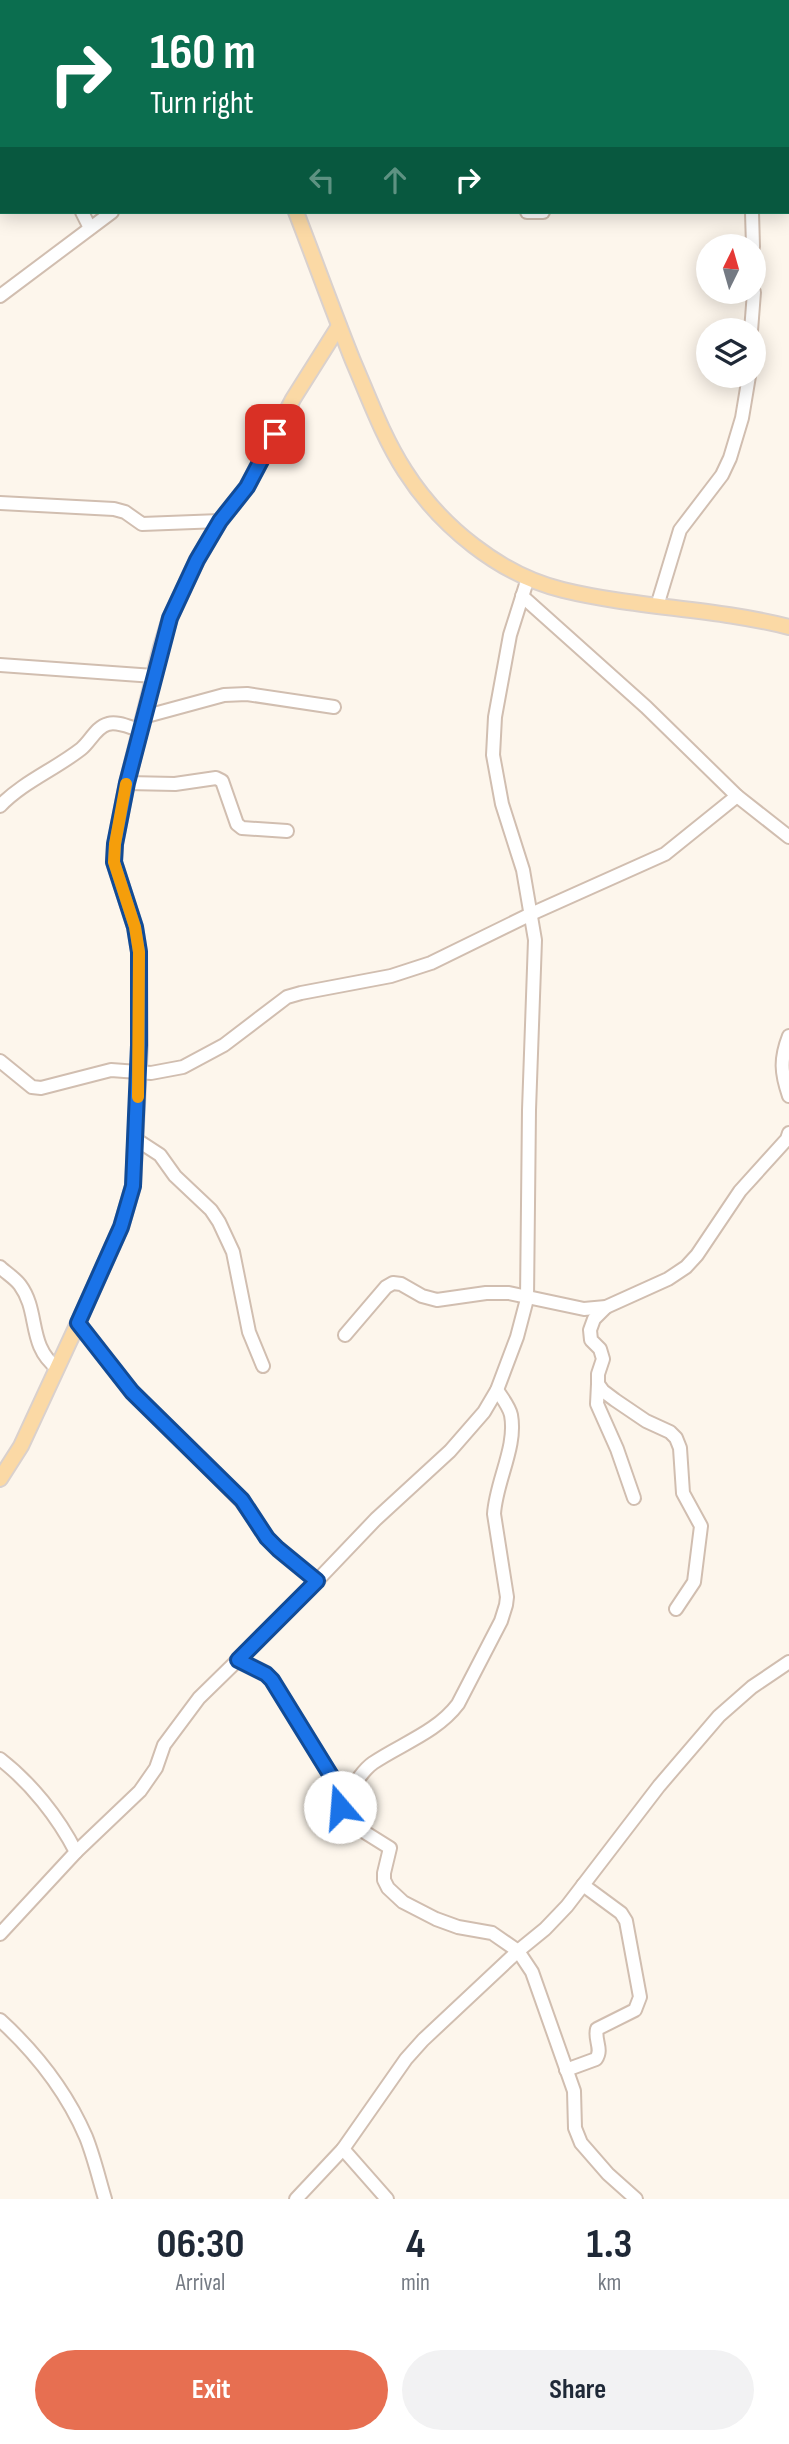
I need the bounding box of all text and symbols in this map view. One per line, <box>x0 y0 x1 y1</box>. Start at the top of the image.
text: 160 m <box>150 24 256 83</box>
icon: right <box>35 28 126 119</box>
text: Turn right <box>150 84 254 123</box>
icon: left <box>303 161 341 199</box>
icon: ahead <box>376 161 414 199</box>
icon: right <box>449 161 487 199</box>
north arrow <box>696 234 766 304</box>
map controls <box>696 234 766 388</box>
button: layers <box>696 318 766 388</box>
pin <box>245 404 305 464</box>
icon: arrive <box>256 415 294 453</box>
position arrow <box>303 1770 377 1844</box>
text: 06:30 <box>157 2219 245 2270</box>
text: 4 <box>406 2219 425 2270</box>
text: 1.3 <box>587 2219 632 2270</box>
text: Arrival <box>176 2269 225 2297</box>
text: min <box>401 2269 430 2297</box>
text: km <box>598 2269 621 2297</box>
button: Exit <box>35 2350 388 2430</box>
button: Share <box>402 2350 754 2430</box>

